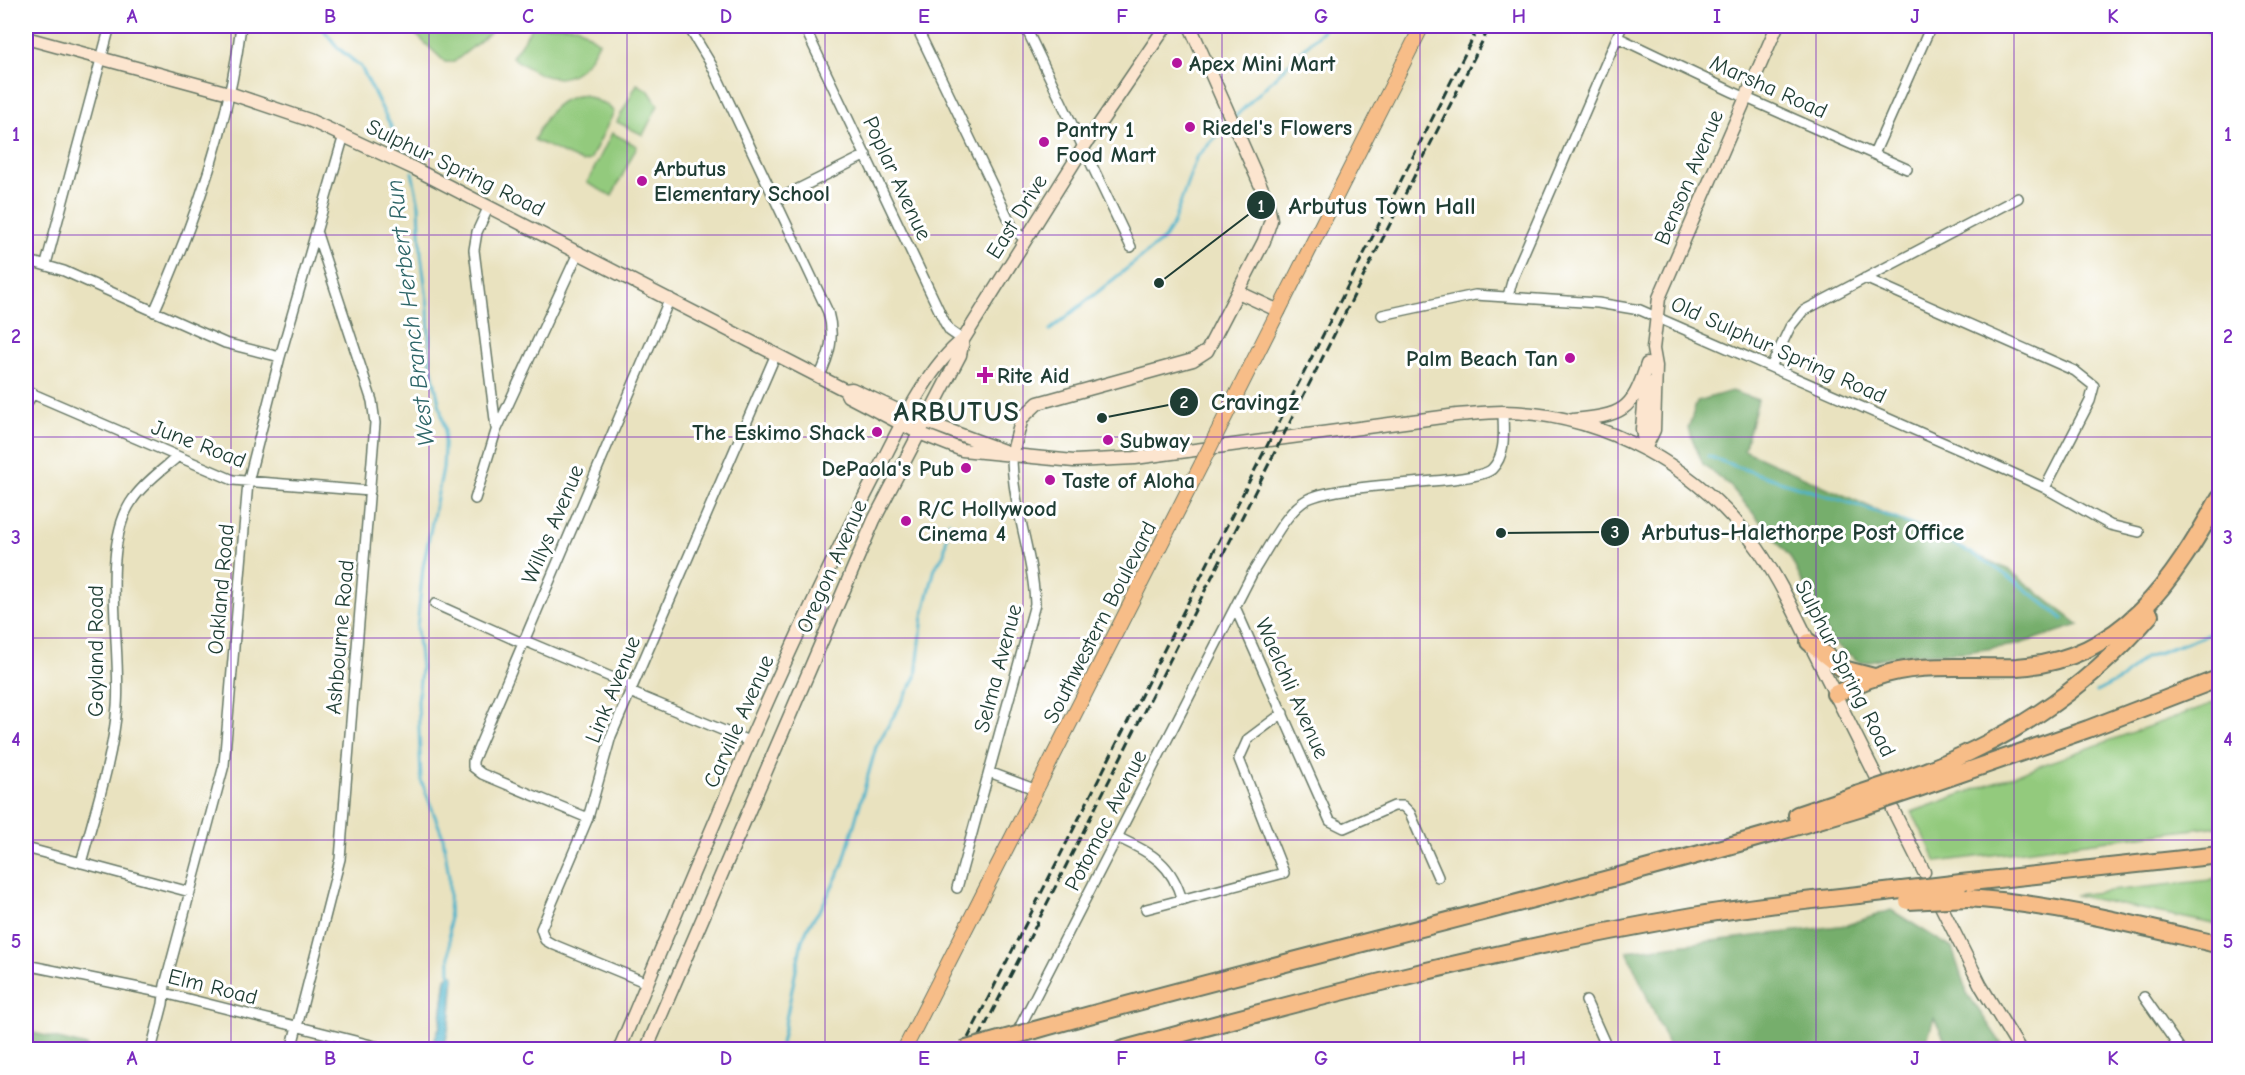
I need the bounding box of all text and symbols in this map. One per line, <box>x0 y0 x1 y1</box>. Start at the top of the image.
text: A <box>126 5 138 28</box>
text: B <box>324 5 336 28</box>
text: C <box>522 5 534 28</box>
text: D <box>720 5 732 28</box>
text: E <box>918 5 930 28</box>
text: F <box>1116 5 1128 28</box>
text: G <box>1314 5 1328 28</box>
text: H <box>1512 5 1526 28</box>
text: I <box>1713 5 1721 28</box>
text: J <box>1910 5 1920 28</box>
text: K <box>2107 5 2119 28</box>
street label: Marsha Road <box>1706 49 1831 124</box>
place label: Apex Mini Mart <box>1189 51 1336 77</box>
marker: Apex Mini Mart <box>1170 56 1184 70</box>
street label: Benson Avenue <box>1649 106 1729 249</box>
street label: Poplar Avenue <box>857 112 937 245</box>
street label: Sulphur Spring Road <box>362 113 549 222</box>
place label: Riedel's Flowers <box>1202 115 1352 141</box>
place label: Pantry 1 Food Mart <box>1056 117 1157 168</box>
marker: Riedel's Flowers <box>1183 120 1197 134</box>
text: 1 <box>12 123 20 146</box>
text: 1 <box>2224 123 2232 146</box>
marker: Pantry 1 Food Mart <box>1037 135 1051 149</box>
place label: Arbutus Elementary School <box>654 156 830 207</box>
street label: East Drive <box>981 169 1053 264</box>
marker: Arbutus Elementary School <box>635 174 649 188</box>
water label: West Branch Herbert Run <box>380 178 440 448</box>
callout: Arbutus Town Hall <box>1246 184 1487 226</box>
text: Arbutus Town Hall <box>1288 192 1476 220</box>
text: 1 <box>1257 196 1265 217</box>
street label: Old Sulphur Spring Road <box>1667 291 1890 409</box>
text: 2 <box>11 325 21 348</box>
text: 2 <box>2223 325 2233 348</box>
place label: Palm Beach Tan <box>1406 346 1558 372</box>
marker: Palm Beach Tan <box>1563 351 1577 365</box>
place label: Rite Aid <box>997 363 1069 389</box>
marker: Rite Aid <box>978 368 992 382</box>
callout: Cravingz <box>1169 381 1311 423</box>
text: Cravingz <box>1211 388 1300 416</box>
text: 2 <box>1180 392 1189 413</box>
district label: ARBUTUS <box>894 396 1020 428</box>
street label: June Road <box>148 414 250 474</box>
place label: The Eskimo Shack <box>692 420 865 446</box>
marker: The Eskimo Shack <box>870 425 884 439</box>
place label: Subway <box>1120 428 1191 454</box>
marker: Subway <box>1101 433 1115 447</box>
place label: DePaola's Pub <box>822 456 954 482</box>
street label: Willys Avenue <box>516 461 590 588</box>
marker: DePaola's Pub <box>959 461 973 475</box>
place label: Taste of Aloha <box>1062 468 1195 494</box>
marker: Taste of Aloha <box>1043 473 1057 487</box>
street label: Oregon Avenue <box>791 496 873 637</box>
place label: R/C Hollywood Cinema 4 <box>918 496 1057 547</box>
callout: Arbutus-Halethorpe Post Office <box>1600 511 1977 553</box>
marker: R/C Hollywood Cinema 4 <box>899 514 913 528</box>
street label: Southwestern Boulevard <box>1038 517 1162 728</box>
text: Arbutus-Halethorpe Post Office <box>1642 518 1964 546</box>
text: 3 <box>1611 522 1619 543</box>
street label: Oakland Road <box>202 523 240 655</box>
text: 3 <box>11 526 21 549</box>
text: 3 <box>2223 526 2233 549</box>
street label: Ashbourne Road <box>320 559 360 716</box>
street label: Sulphur Spring Road <box>1789 576 1901 761</box>
street label: Gayland Road <box>83 585 109 717</box>
street label: Selma Avenue <box>968 601 1028 735</box>
street label: Waelchli Avenue <box>1249 614 1335 763</box>
street label: Link Avenue <box>580 632 646 747</box>
street label: Carville Avenue <box>698 651 780 792</box>
text: 4 <box>11 728 21 751</box>
text: 4 <box>2223 728 2233 751</box>
street label: Potomac Avenue <box>1059 746 1153 895</box>
text: 5 <box>11 930 21 953</box>
text: 5 <box>2223 930 2233 953</box>
street label: Elm Road <box>165 963 260 1011</box>
text: A <box>126 1047 138 1070</box>
text: B <box>324 1047 336 1070</box>
text: C <box>522 1047 534 1070</box>
text: D <box>720 1047 732 1070</box>
text: E <box>918 1047 930 1070</box>
text: F <box>1116 1047 1128 1070</box>
text: G <box>1314 1047 1328 1070</box>
text: H <box>1512 1047 1526 1070</box>
text: I <box>1713 1047 1721 1070</box>
text: J <box>1910 1047 1920 1070</box>
text: K <box>2107 1047 2119 1070</box>

